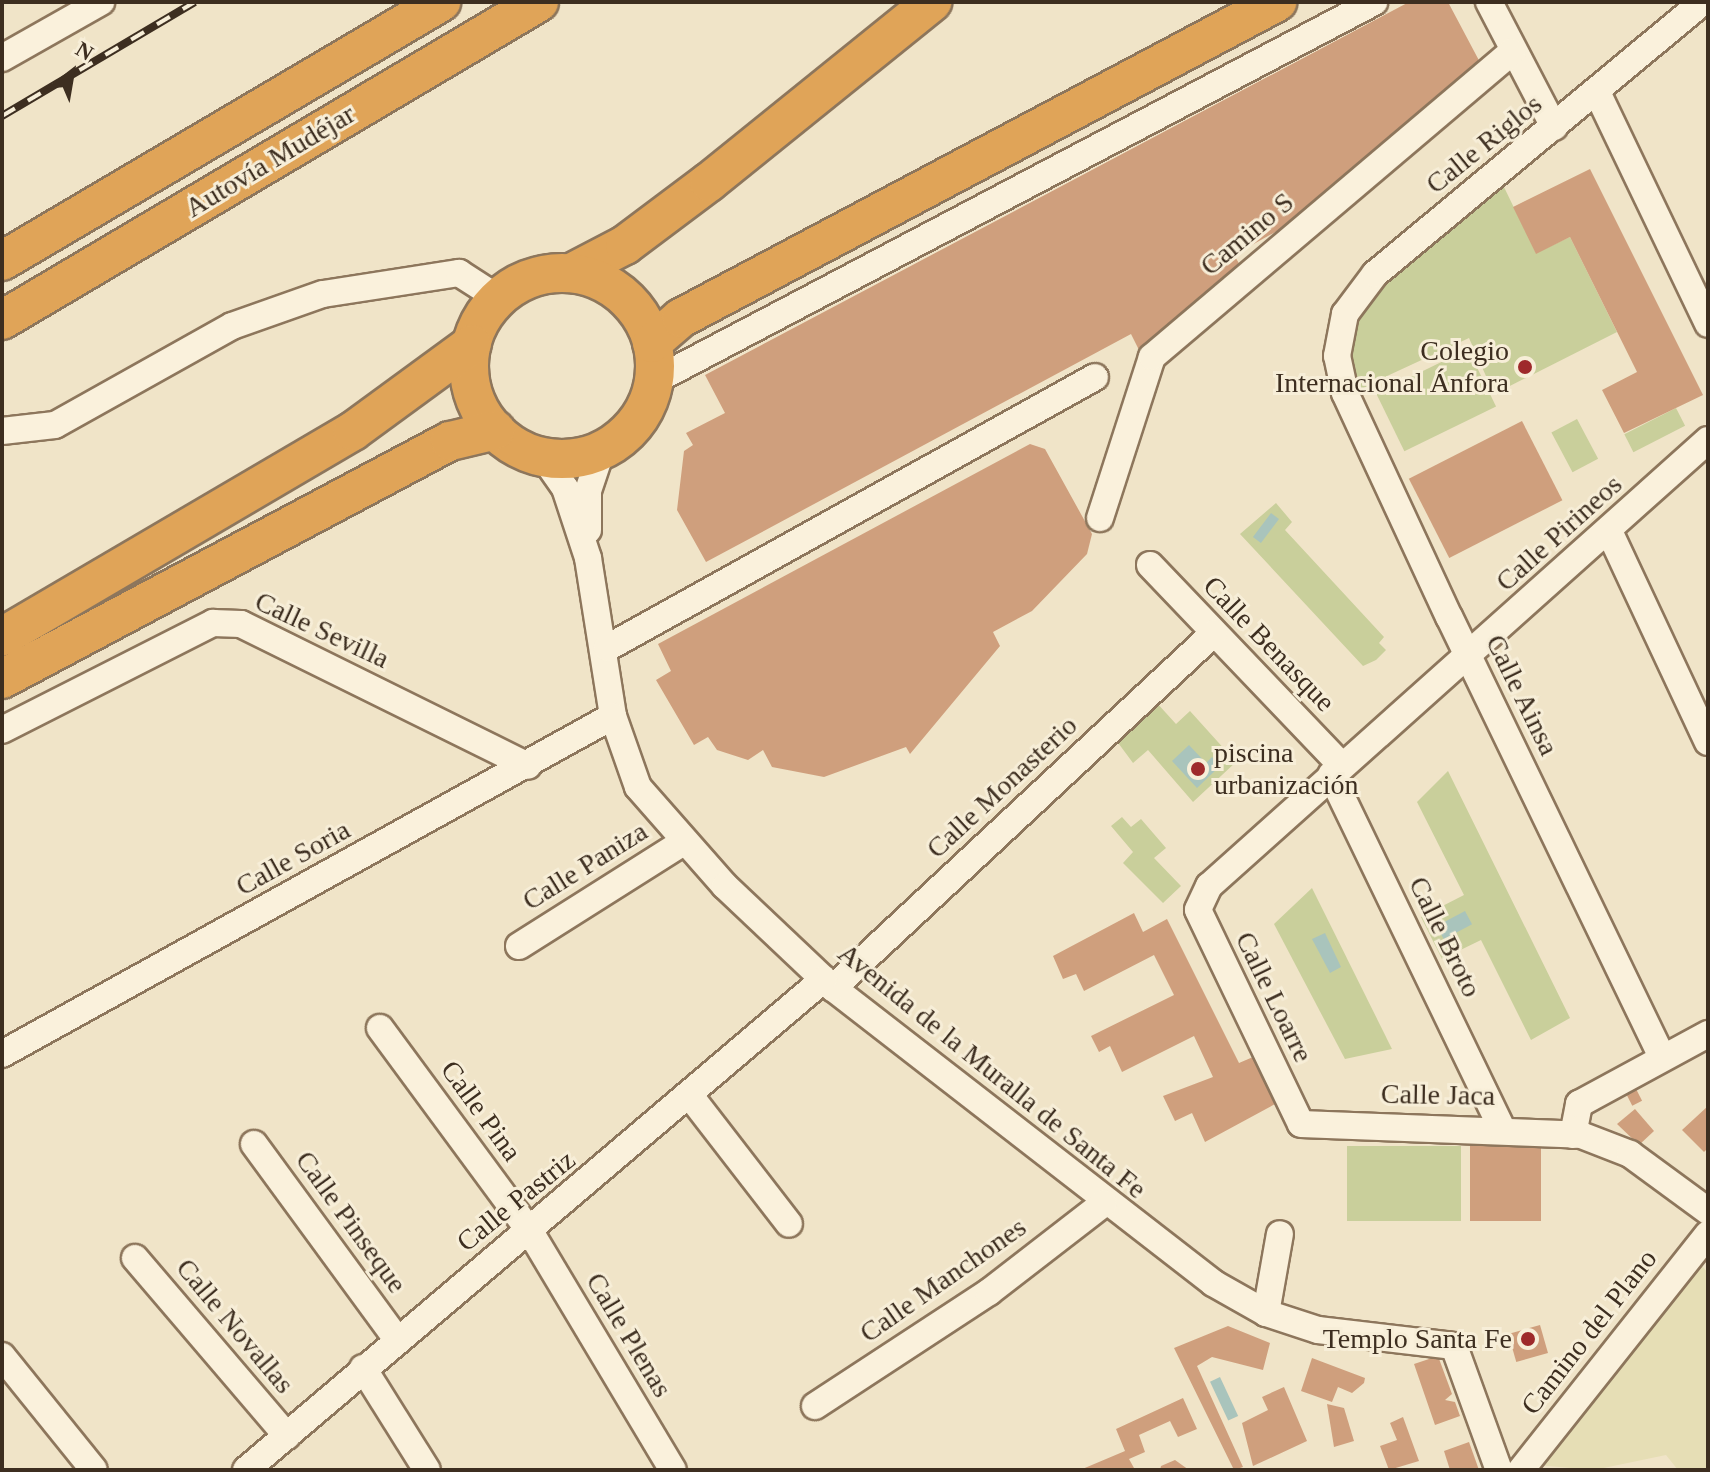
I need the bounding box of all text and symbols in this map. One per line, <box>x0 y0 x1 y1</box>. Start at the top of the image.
north arrow <box>32 32 112 112</box>
text: N <box>71 36 98 66</box>
street label: Calle Riglos <box>1419 87 1549 201</box>
street label: Autovía Mudéjar <box>179 97 361 225</box>
street label: Camino S <box>1194 185 1300 283</box>
place label: Colegio Internacional Ánfora <box>1275 334 1509 400</box>
marker: Colegio Internacional Ánfora <box>1516 358 1534 376</box>
street label: Calle Pirineos <box>1489 468 1629 598</box>
street label: Calle Benasque <box>1196 569 1342 719</box>
street label: Calle Sevilla <box>250 584 394 676</box>
street label: Calle Ainsa <box>1478 629 1566 761</box>
street label: Calle Monasterio <box>920 709 1084 865</box>
place label: piscina urbanización <box>1214 736 1359 802</box>
marker: piscina urbanización <box>1189 760 1207 778</box>
street label: Calle Soria <box>230 813 356 903</box>
street label: Calle Paniza <box>516 814 654 918</box>
street label: Calle Broto <box>1401 871 1489 1003</box>
street label: Calle Loarre <box>1228 926 1320 1068</box>
street label: Avenida de la Muralla de Santa Fe <box>831 936 1153 1206</box>
street label: Calle Pina <box>433 1054 529 1168</box>
street label: Calle Jaca <box>1381 1077 1495 1113</box>
street label: Calle Pastriz <box>450 1143 582 1259</box>
street label: Calle Pinseque <box>288 1144 414 1300</box>
street label: Calle Manchones <box>853 1210 1033 1350</box>
street label: Camino del Plano <box>1514 1243 1664 1421</box>
street label: Calle Novallas <box>169 1252 301 1400</box>
street label: Calle Plenas <box>579 1267 679 1403</box>
place label: Templo Santa Fe <box>1323 1322 1512 1356</box>
marker: Templo Santa Fe <box>1519 1330 1537 1348</box>

